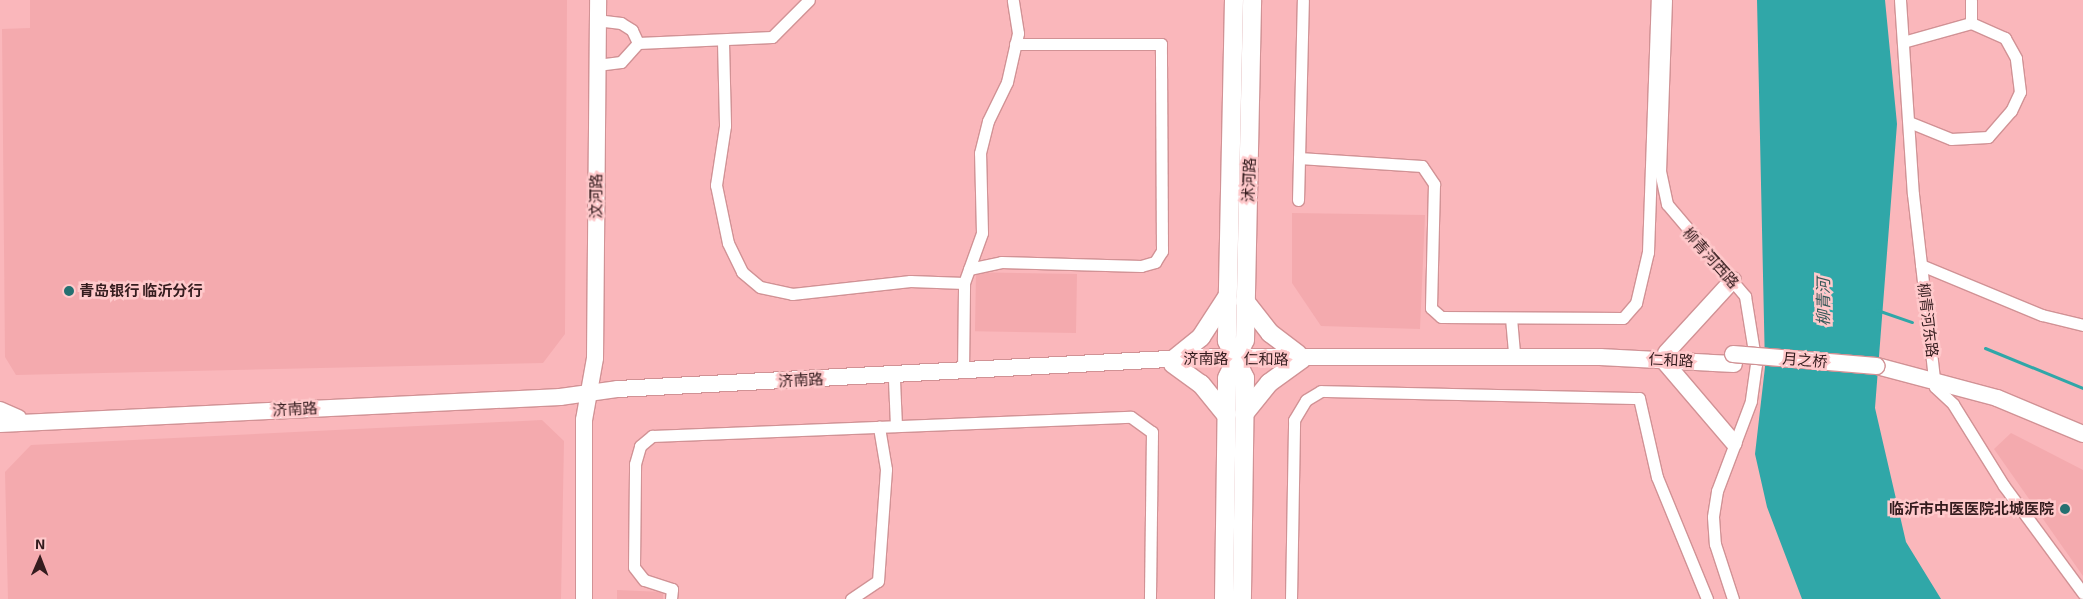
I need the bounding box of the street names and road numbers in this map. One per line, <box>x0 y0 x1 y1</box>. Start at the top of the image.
street label: 沭河路 <box>1239 157 1259 203</box>
street label: 汶河路 <box>587 174 605 218</box>
street label: 柳青河西路 <box>1679 224 1743 292</box>
street label: 柳青河东路 <box>1914 282 1942 358</box>
street label: 月之桥 <box>1782 349 1828 371</box>
street label: 济南路 <box>1184 350 1228 368</box>
street label: 仁和路 <box>1243 350 1289 368</box>
street label: 仁和路 <box>1648 350 1694 370</box>
street label: 济南路 <box>778 370 824 390</box>
street label: 济南路 <box>272 399 318 419</box>

